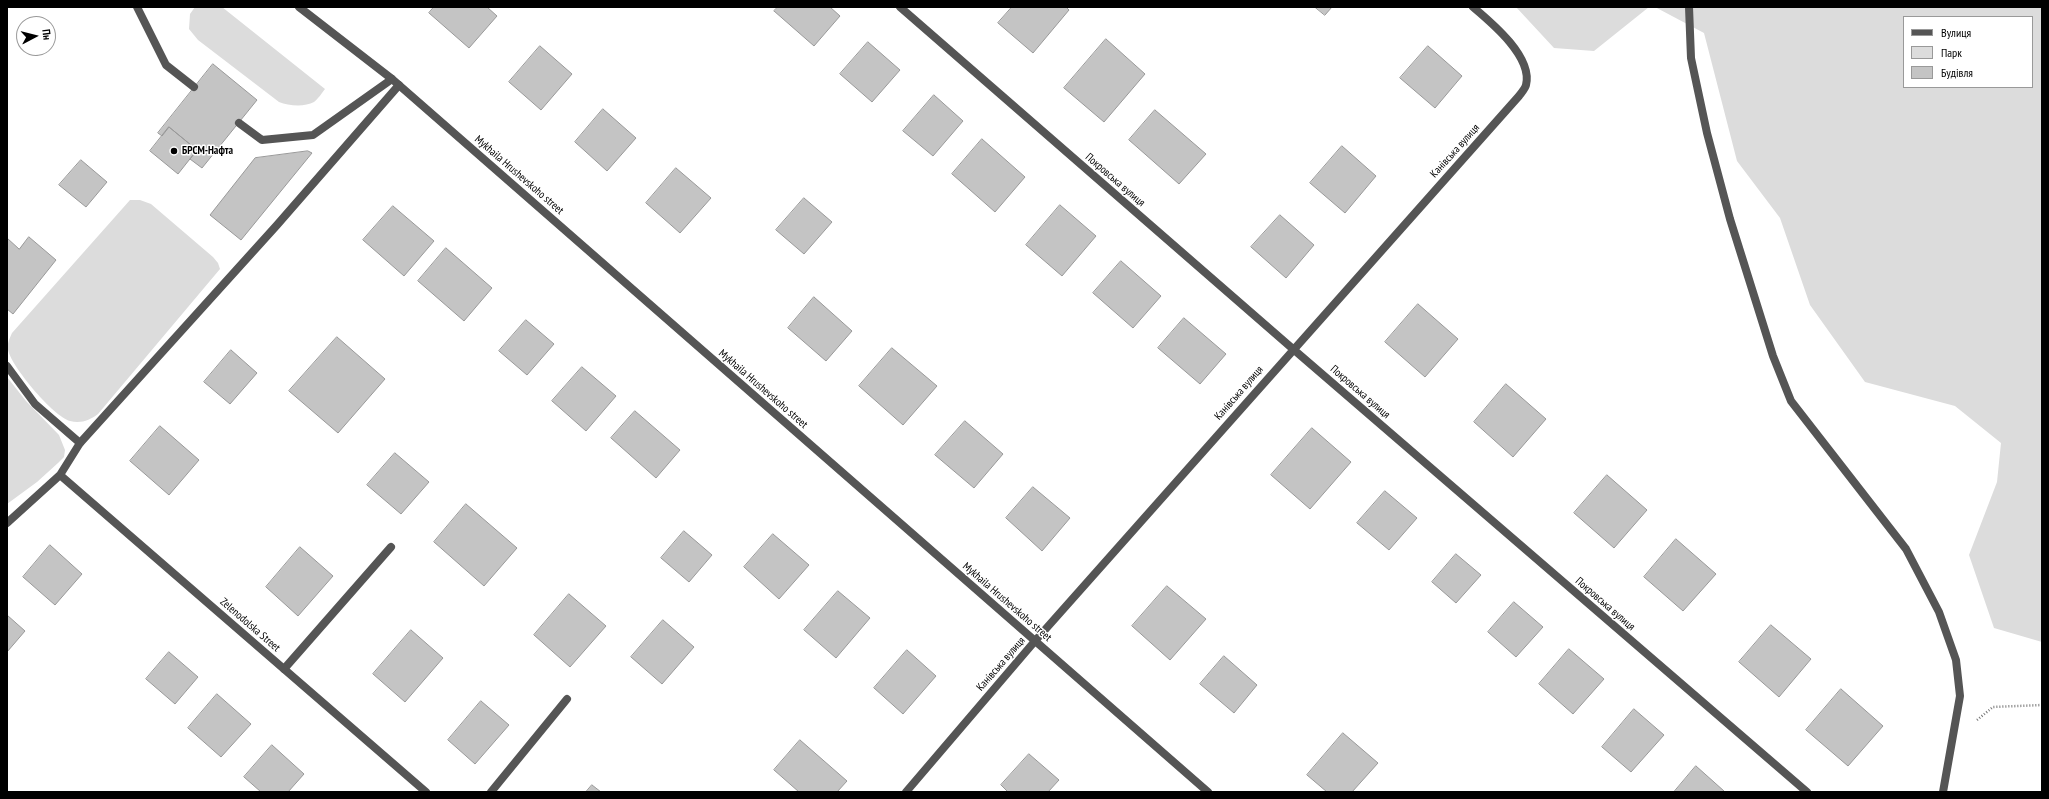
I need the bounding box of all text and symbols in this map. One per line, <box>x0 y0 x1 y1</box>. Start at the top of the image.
north arrow <box>16 16 56 56</box>
legend <box>1903 16 2033 88</box>
text: Вулиця <box>1941 25 1971 40</box>
text: Пн <box>39 29 55 41</box>
text: Парк <box>1941 45 1962 60</box>
text: Будівля <box>1941 65 1973 80</box>
street label: Канівська вулиця <box>1428 122 1482 180</box>
street label: Mykhaila Hrushevskoho street <box>472 133 566 217</box>
place label: БРСМ-Нафта <box>182 144 233 158</box>
marker: БРСМ-Нафта <box>169 146 179 156</box>
street label: Покровська вулиця <box>1082 151 1148 209</box>
street label: Mykhaila Hrushevskoho street <box>716 347 810 431</box>
street label: Канівська вулиця <box>1212 363 1266 423</box>
street label: Покровська вулиця <box>1327 363 1393 421</box>
street label: Mykhaila Hrushevskoho street <box>960 560 1054 644</box>
street label: Покровська вулиця <box>1572 575 1638 633</box>
street label: Zelenodolska Street <box>217 595 283 655</box>
street label: Канівська вулиця <box>974 634 1028 694</box>

